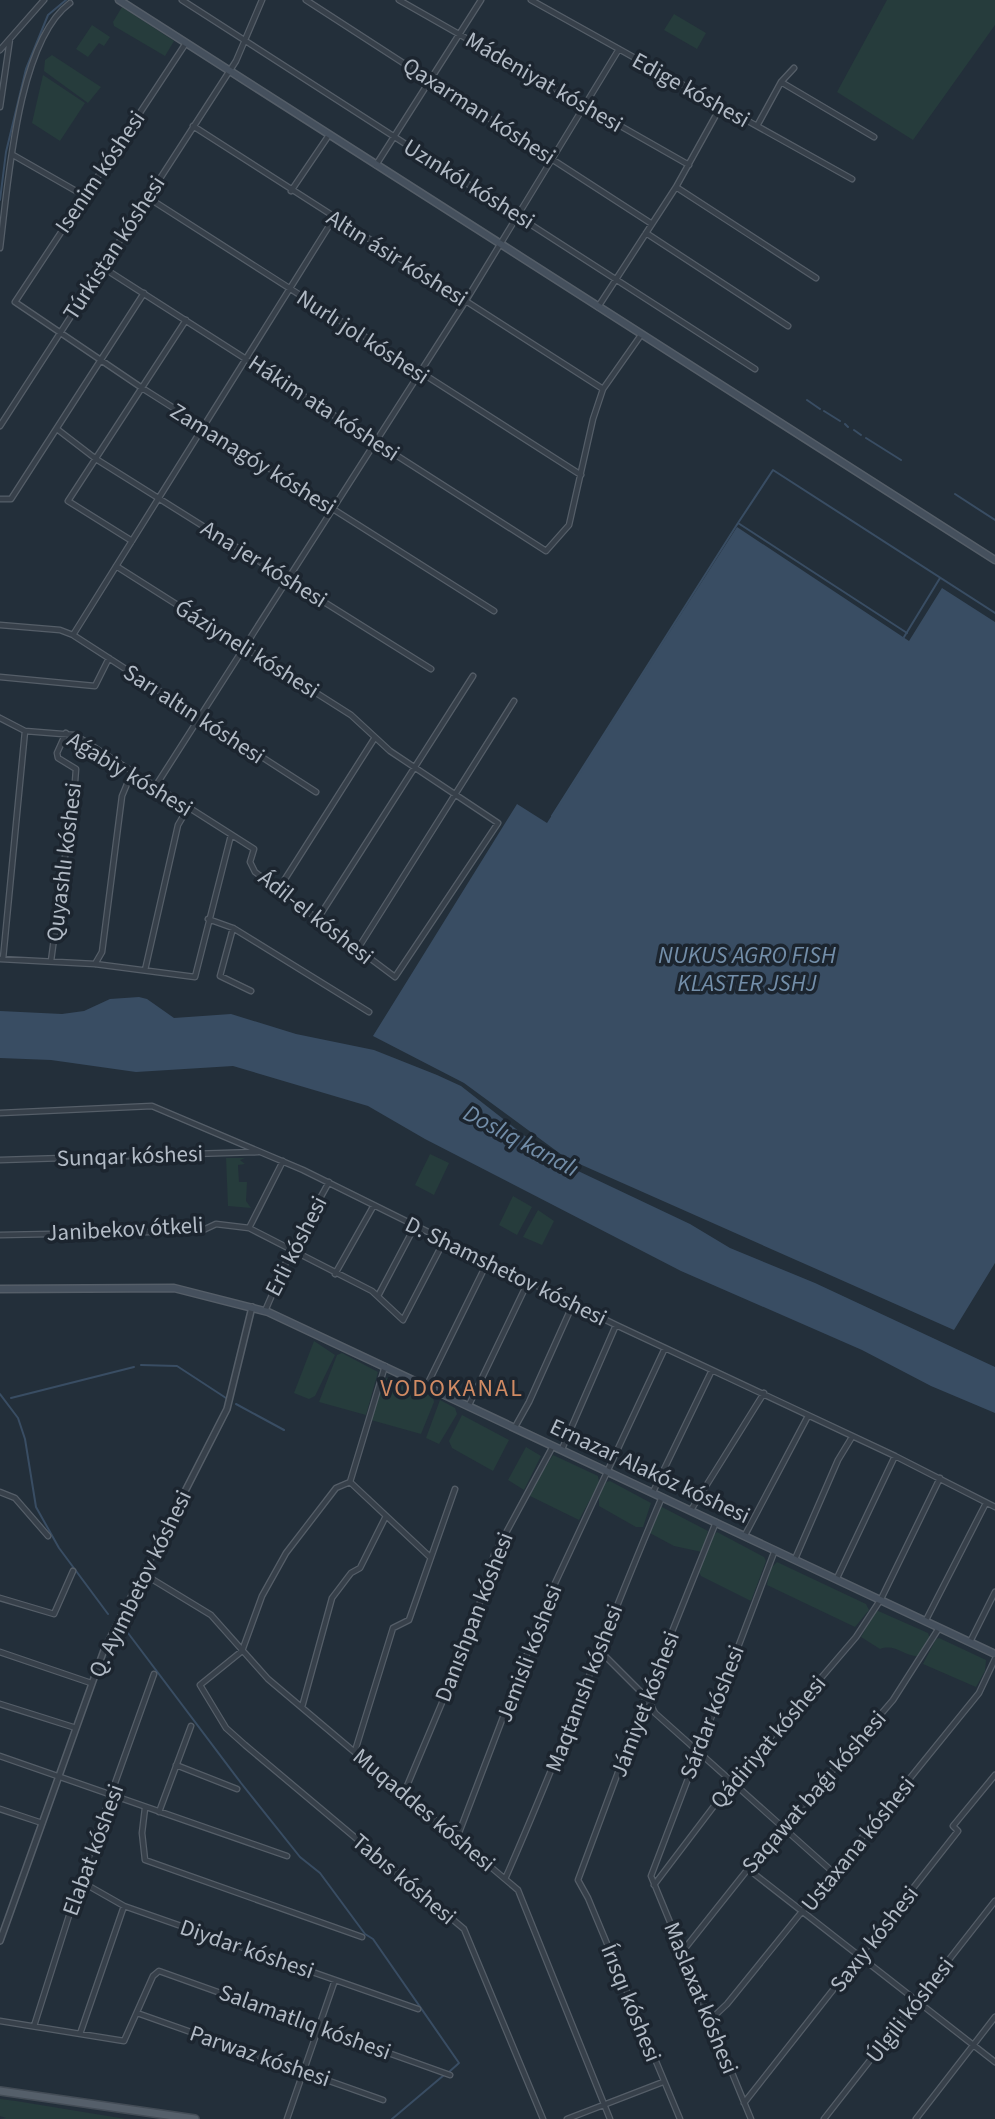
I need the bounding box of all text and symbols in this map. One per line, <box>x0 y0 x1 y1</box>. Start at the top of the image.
street label: Mádeniyat kóshesi <box>459 23 629 141</box>
street label: Edige kóshesi <box>626 44 756 136</box>
street label: Qaxarman kóshesi <box>396 49 562 173</box>
street label: Isenim kóshesi <box>47 104 153 240</box>
street label: Uzınkól kóshesi <box>397 131 541 237</box>
street label: Túrkistan kóshesi <box>55 169 173 327</box>
street label: Altın ásir kóshesi <box>320 201 474 315</box>
street label: Nurlı jol kóshesi <box>290 282 436 392</box>
street label: Hákim ata kóshesi <box>242 347 406 469</box>
street label: Zamanagóy kóshesi <box>164 395 342 523</box>
street label: Ana jer kóshesi <box>195 512 333 616</box>
street label: Ǵáziyneli kóshesi <box>169 591 325 707</box>
street label: Sarı altın kóshesi <box>117 656 271 772</box>
street label: Aǵabiy kóshesi <box>61 723 199 825</box>
street label: Quyashlı kóshesi <box>38 780 90 944</box>
street label: Ádil-el kóshesi <box>251 861 381 973</box>
water label: NUKUS AGRO FISH KLASTER JSHJ <box>658 938 836 1001</box>
water label: Doslıq kanalı <box>457 1096 585 1186</box>
street label: Sunqar kóshesi <box>56 1137 204 1175</box>
street label: Erli kóshesi <box>257 1190 335 1302</box>
street label: Janibekov ótkeli <box>46 1208 204 1250</box>
street label: D. Shamshetov kóshesi <box>400 1208 612 1334</box>
district label: VODOKANAL <box>380 1371 524 1406</box>
street label: Ernazar Alakóz kóshesi <box>544 1410 756 1532</box>
street label: Q. Ayımbetov kóshesi <box>80 1485 200 1683</box>
street label: Danıshpan kóshesi <box>426 1527 522 1707</box>
street label: Jemisli kóshesi <box>488 1579 570 1727</box>
street label: Maqtanısh kóshesi <box>537 1599 631 1777</box>
street label: Jámiyet kóshesi <box>602 1626 688 1782</box>
street label: Sárdar kóshesi <box>671 1640 753 1784</box>
street label: Qádiriyat kóshesi <box>702 1668 834 1816</box>
street label: Saqawat baǵı kóshesi <box>734 1703 894 1881</box>
street label: Muqaddes kóshesi <box>346 1740 502 1880</box>
street label: Ustaxana kóshesi <box>793 1769 923 1919</box>
street label: Elabat kóshesi <box>54 1780 132 1920</box>
street label: Tabıs kóshesi <box>345 1826 463 1932</box>
street label: Saxıy kóshesi <box>822 1879 926 1999</box>
street label: Diydar kóshesi <box>176 1911 318 1987</box>
street label: Maslaxat kóshesi <box>655 1917 747 2079</box>
street label: Írısqı kóshesi <box>592 1939 670 2067</box>
street label: Úlgili kóshesi <box>858 1950 962 2070</box>
street label: Salamatlıq kóshesi <box>214 1976 396 2068</box>
street label: Parwaz kóshesi <box>185 2017 335 2095</box>

